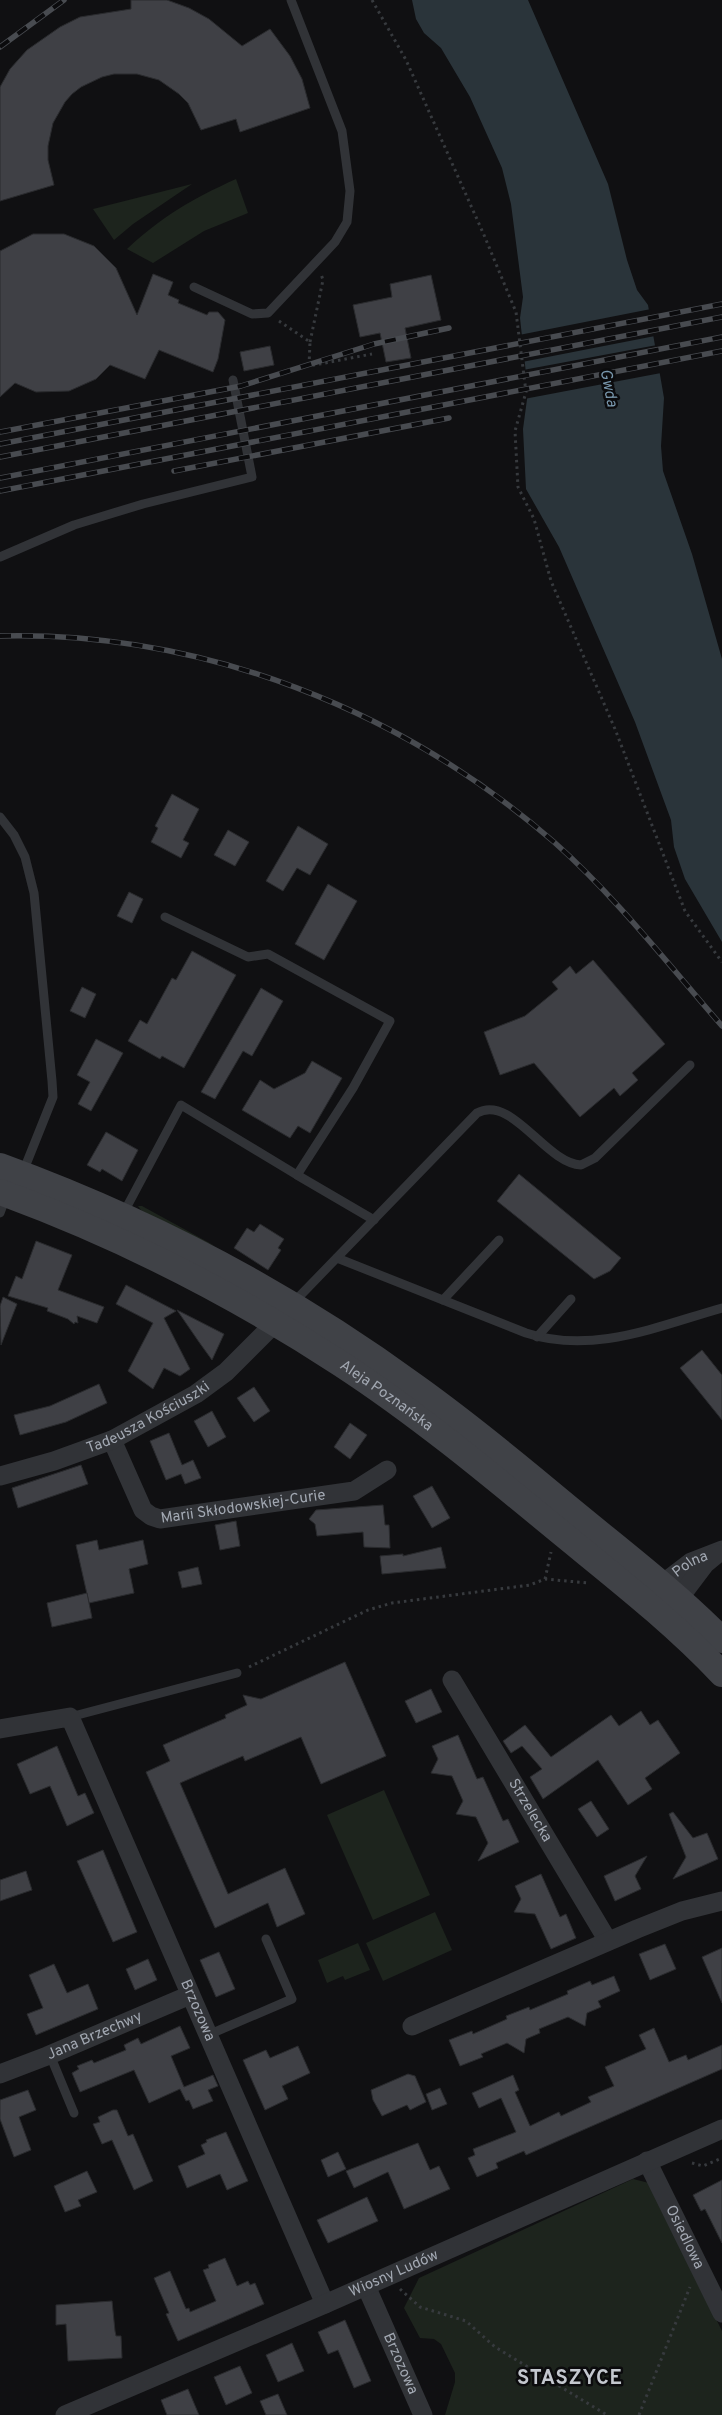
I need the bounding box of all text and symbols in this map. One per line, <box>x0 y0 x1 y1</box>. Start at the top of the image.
water label: Gwda <box>595 367 622 409</box>
street label: Aleja Poznańska <box>336 1356 437 1436</box>
street label: Tadeusza Kościuszki <box>84 1377 214 1458</box>
street label: Marii Skłodowskiej-Curie <box>160 1486 327 1528</box>
street label: Polna <box>669 1547 711 1582</box>
street label: Strzelecka <box>504 1775 556 1846</box>
street label: Brzozowa <box>176 1977 219 2044</box>
street label: Jana Brzechwy <box>44 2007 145 2064</box>
street label: Osiedlowa <box>661 2202 708 2272</box>
street label: Wiosny Ludów <box>346 2245 442 2302</box>
street label: Brzozowa <box>378 2330 422 2397</box>
district label: STASZYCE <box>517 2366 623 2392</box>

